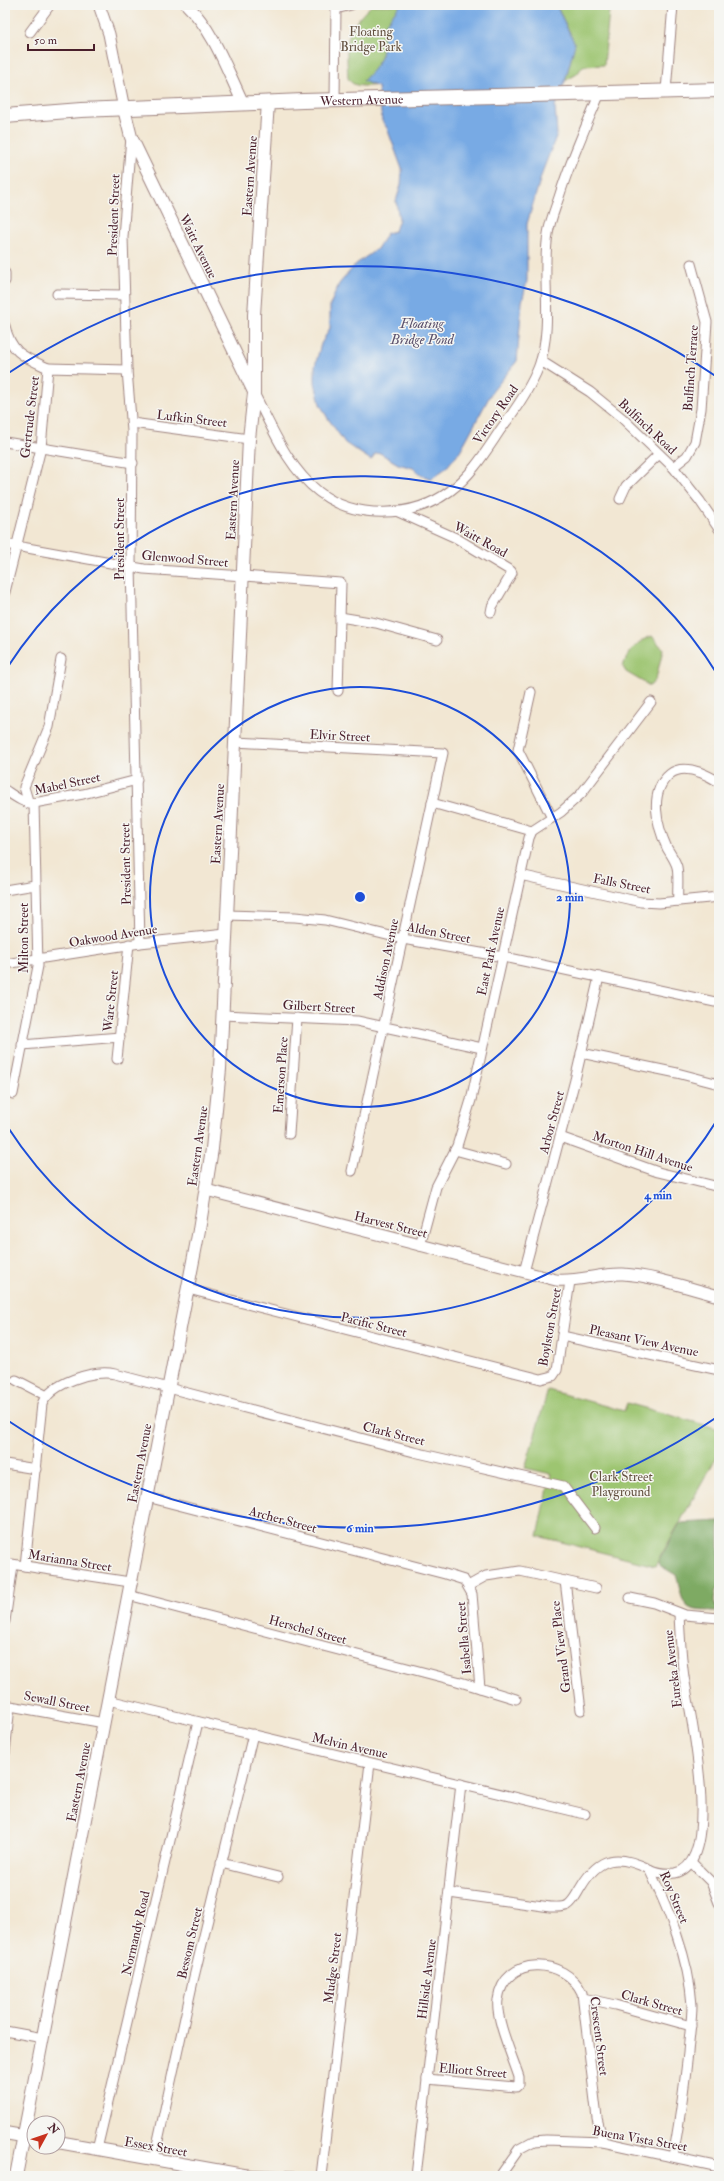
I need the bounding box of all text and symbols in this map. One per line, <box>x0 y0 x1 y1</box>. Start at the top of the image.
park label: Floating Bridge Park <box>340 24 402 55</box>
scale bar <box>28 26 94 52</box>
text: 50 m <box>34 33 58 48</box>
street label: Western Avenue <box>319 91 404 110</box>
street label: Eastern Avenue <box>239 135 261 217</box>
street label: President Street <box>105 174 123 256</box>
street label: Waitt Avenue <box>175 211 221 282</box>
water label: Floating Bridge Pond <box>389 315 455 348</box>
street label: Bulfinch Terrace <box>680 324 702 412</box>
street label: Gertrude Street <box>17 375 43 459</box>
street label: Victory Road <box>470 381 523 448</box>
street label: Bulfinch Road <box>615 396 680 458</box>
street label: Lufkin Street <box>156 407 228 431</box>
street label: Eastern Avenue <box>223 459 243 541</box>
street label: President Street <box>112 498 128 580</box>
street label: Waitt Road <box>450 518 511 561</box>
street label: Glenwood Street <box>141 547 229 571</box>
street label: Elvir Street <box>309 726 371 746</box>
street label: Mabel Street <box>33 769 102 799</box>
street label: Eastern Avenue <box>208 783 228 865</box>
street label: President Street <box>117 823 135 905</box>
street label: Falls Street <box>592 871 652 897</box>
centre of rings <box>353 890 367 904</box>
text: 2 min <box>556 890 584 905</box>
street label: Milton Street <box>16 903 32 973</box>
street label: East Park Avenue <box>474 905 508 997</box>
street label: Addison Avenue <box>369 917 402 1002</box>
street label: Alden Street <box>405 919 472 947</box>
street label: Oakwood Avenue <box>68 921 159 951</box>
street label: Ware Street <box>100 970 122 1034</box>
street label: Gilbert Street <box>282 997 356 1017</box>
street label: Emerson Place <box>270 1036 292 1114</box>
street label: Arbor Street <box>536 1089 568 1157</box>
street label: Eastern Avenue <box>184 1104 212 1187</box>
street label: Morton Hill Avenue <box>591 1128 695 1176</box>
text: 4 min <box>643 1188 673 1203</box>
street label: Harvest Street <box>353 1208 429 1242</box>
street label: Boylston Street <box>535 1287 566 1368</box>
street label: Pacific Street <box>339 1309 409 1341</box>
street label: Pleasant View Avenue <box>588 1322 700 1361</box>
street label: Clark Street <box>361 1419 426 1449</box>
street label: Eastern Avenue <box>124 1421 156 1504</box>
park label: Clark Street Playground <box>589 1469 653 1501</box>
street label: Archer Street <box>246 1503 318 1537</box>
text: 6 min <box>346 1521 374 1536</box>
street label: Marianna Street <box>27 1546 113 1575</box>
street label: Grand View Place <box>547 1599 575 1694</box>
street label: Isabella Street <box>453 1601 475 1675</box>
street label: Herschel Street <box>267 1612 349 1648</box>
street label: Eureka Avenue <box>660 1629 686 1709</box>
street label: Sewall Street <box>23 1688 91 1716</box>
street label: Melvin Avenue <box>310 1729 390 1763</box>
street label: Eastern Avenue <box>63 1740 95 1823</box>
street label: Roy Street <box>655 1869 692 1926</box>
street label: Normandy Road <box>118 1889 155 1977</box>
street label: Bessom Street <box>174 1906 206 1981</box>
street label: Mudge Street <box>321 1932 345 2005</box>
street label: Hillside Avenue <box>414 1937 440 2020</box>
street label: Clark Street <box>619 1987 684 2019</box>
street label: Crescent Street <box>586 1996 612 2077</box>
street label: Elliott Street <box>438 2060 508 2082</box>
north arrow <box>26 2115 66 2155</box>
text: N <box>44 2120 62 2138</box>
street label: Buena Vista Street <box>591 2123 689 2155</box>
street label: Essex Street <box>123 2134 189 2160</box>

